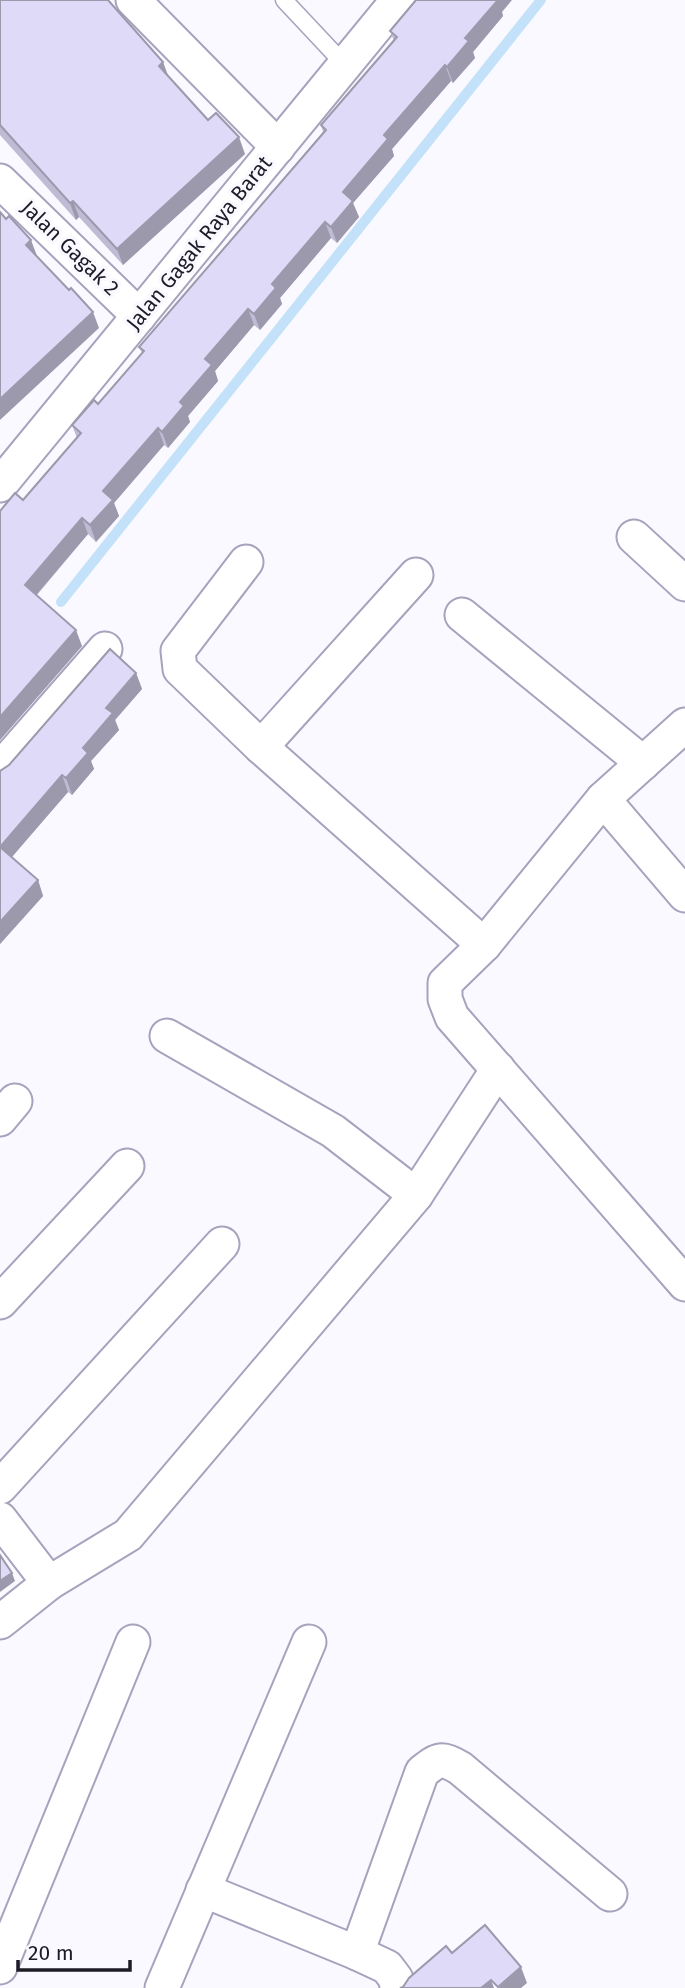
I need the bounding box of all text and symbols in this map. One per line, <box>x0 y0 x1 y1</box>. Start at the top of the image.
street label: Jalan Gagak Raya Barat <box>121 150 278 335</box>
street label: Jalan Gagak 2 <box>16 195 124 301</box>
scale bar <box>18 1928 130 1972</box>
text: 20 m <box>28 1940 74 1966</box>

